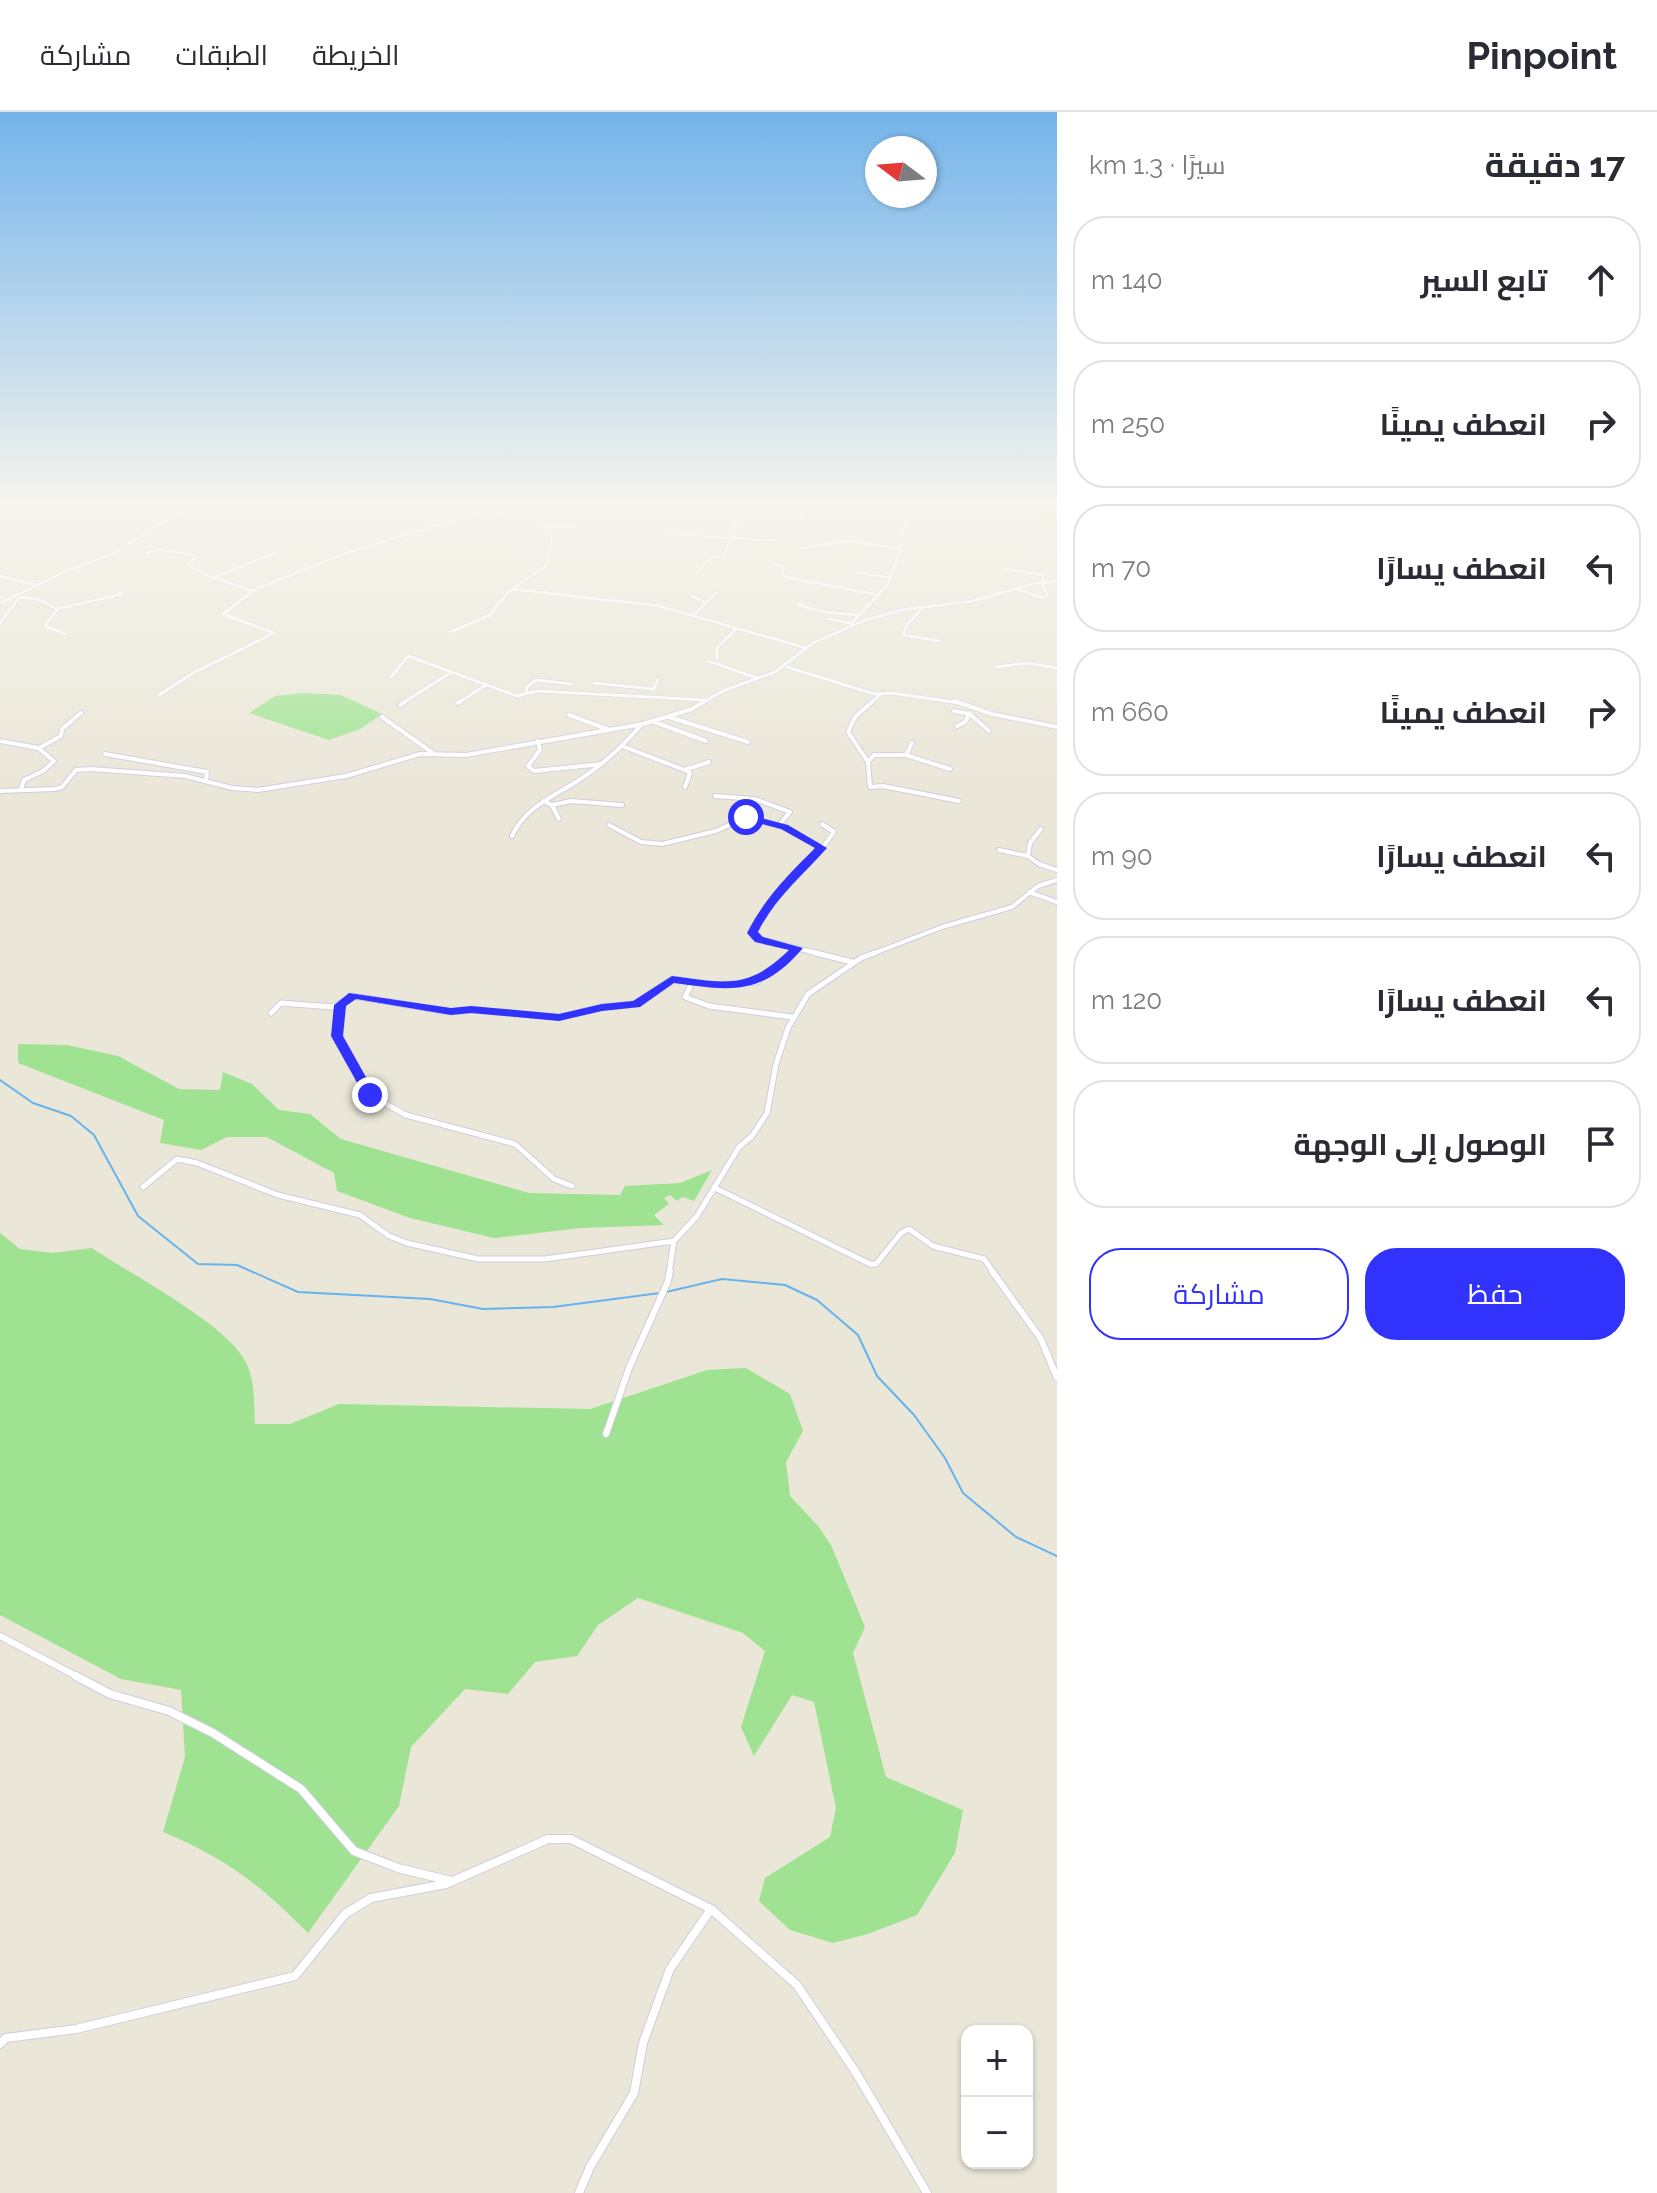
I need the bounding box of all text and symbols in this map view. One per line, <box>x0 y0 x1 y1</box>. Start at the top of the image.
text: Pinpoint <box>1466 33 1617 78</box>
text: مشاركة <box>40 39 131 72</box>
text: الطبقات <box>175 39 268 72</box>
text: الخريطة <box>312 39 399 72</box>
north arrow <box>865 136 937 208</box>
text: 17 دقيقة <box>1485 145 1625 185</box>
text: سيرًا · 1.3 km <box>1089 150 1225 180</box>
icon: ahead <box>1579 258 1623 302</box>
text: تابع السير <box>1421 263 1547 298</box>
text: 140 m <box>1091 265 1163 295</box>
icon: right <box>1579 402 1623 446</box>
text: انعطف يمينًا <box>1380 407 1547 442</box>
text: 250 m <box>1091 409 1165 439</box>
icon: left <box>1579 546 1623 590</box>
text: انعطف يسارًا <box>1376 551 1547 586</box>
text: 70 m <box>1091 553 1151 583</box>
icon: right <box>1579 690 1623 734</box>
text: انعطف يمينًا <box>1380 695 1547 730</box>
text: 660 m <box>1091 697 1169 727</box>
route start <box>728 799 764 835</box>
icon: left <box>1579 834 1623 878</box>
text: انعطف يسارًا <box>1376 839 1547 874</box>
text: 90 m <box>1091 841 1153 871</box>
icon: left <box>1579 978 1623 1022</box>
text: انعطف يسارًا <box>1376 983 1547 1018</box>
text: 120 m <box>1091 985 1162 1015</box>
route end <box>352 1077 388 1113</box>
icon: arrive <box>1579 1122 1623 1166</box>
text: الوصول إلى الوجهة <box>1294 1127 1547 1162</box>
button: مشاركة <box>1089 1248 1349 1340</box>
button: حفظ <box>1365 1248 1625 1340</box>
map controls <box>961 2025 1033 2169</box>
button: + <box>961 2025 1033 2097</box>
button: − <box>961 2097 1033 2169</box>

